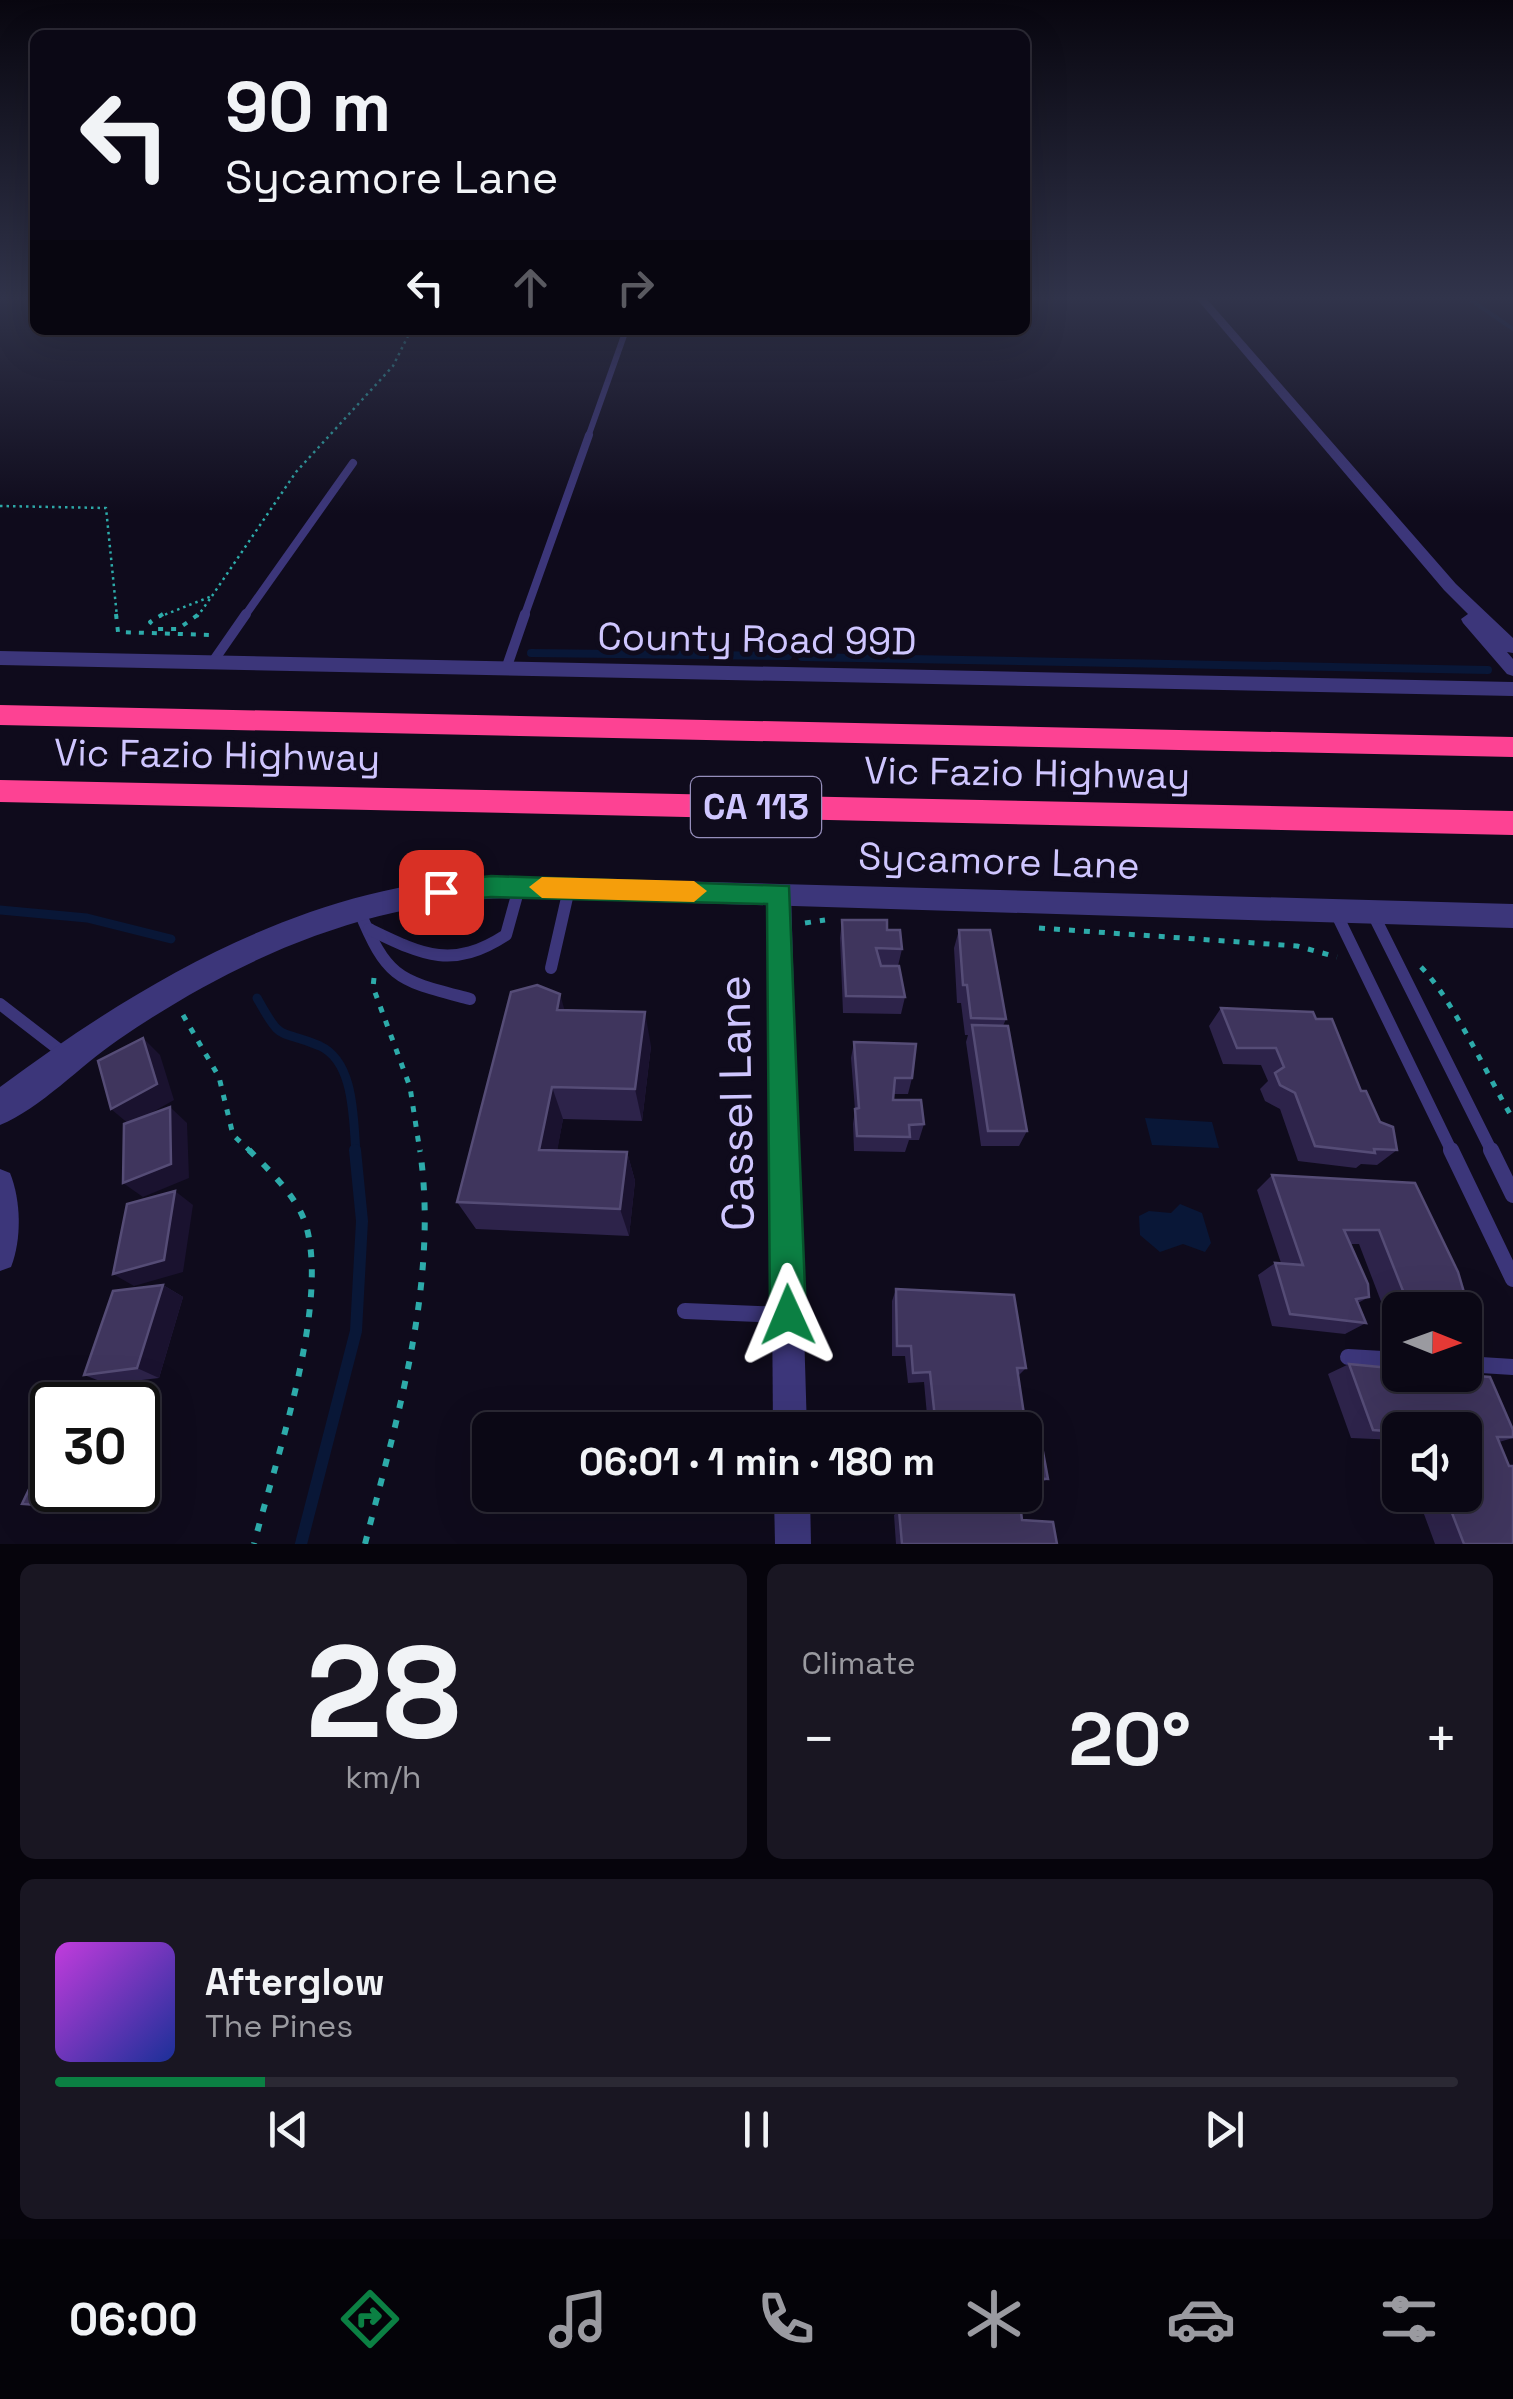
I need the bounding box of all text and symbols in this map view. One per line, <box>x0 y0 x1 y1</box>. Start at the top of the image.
text: 90 m <box>225 62 391 151</box>
icon: left <box>60 70 190 200</box>
text: Sycamore Lane <box>225 149 558 206</box>
icon: left <box>398 260 453 315</box>
icon: ahead <box>503 260 558 315</box>
icon: right <box>608 260 663 315</box>
street label: County Road 99D <box>597 612 917 666</box>
street label: Vic Fazio Highway <box>53 728 381 782</box>
street label: Vic Fazio Highway <box>863 746 1191 800</box>
road number: CA 113 <box>691 777 821 837</box>
street label: Sycamore Lane <box>857 832 1141 890</box>
pin <box>399 850 484 935</box>
icon: arrive <box>414 865 469 920</box>
street label: Cassel Lane <box>705 975 767 1231</box>
position arrow <box>736 1263 840 1367</box>
north arrow <box>1382 1292 1482 1392</box>
map controls <box>1382 1292 1482 1512</box>
speed limit sign: 30 <box>30 1382 160 1512</box>
button: sound <box>1382 1412 1482 1512</box>
text: 06:01 · 1 min · 180 m <box>579 1438 935 1486</box>
text: 28 <box>306 1609 461 1775</box>
text: Climate <box>802 1643 916 1683</box>
text: 20° <box>1068 1691 1191 1787</box>
text: − <box>802 1704 836 1774</box>
text: + <box>1424 1704 1458 1774</box>
text: km/h <box>345 1757 421 1797</box>
text: Afterglow <box>205 1958 385 2006</box>
text: The Pines <box>205 2006 353 2046</box>
icon: previous <box>261 2102 316 2157</box>
icon: pause <box>729 2102 784 2157</box>
icon: next <box>1197 2102 1252 2157</box>
icon: directions <box>335 2284 405 2354</box>
icon: music <box>543 2284 613 2354</box>
icon: phone <box>751 2284 821 2354</box>
icon: climate <box>959 2284 1029 2354</box>
icon: car <box>1166 2284 1236 2354</box>
icon: filters <box>1374 2284 1444 2354</box>
text: 06:00 <box>69 2291 198 2348</box>

